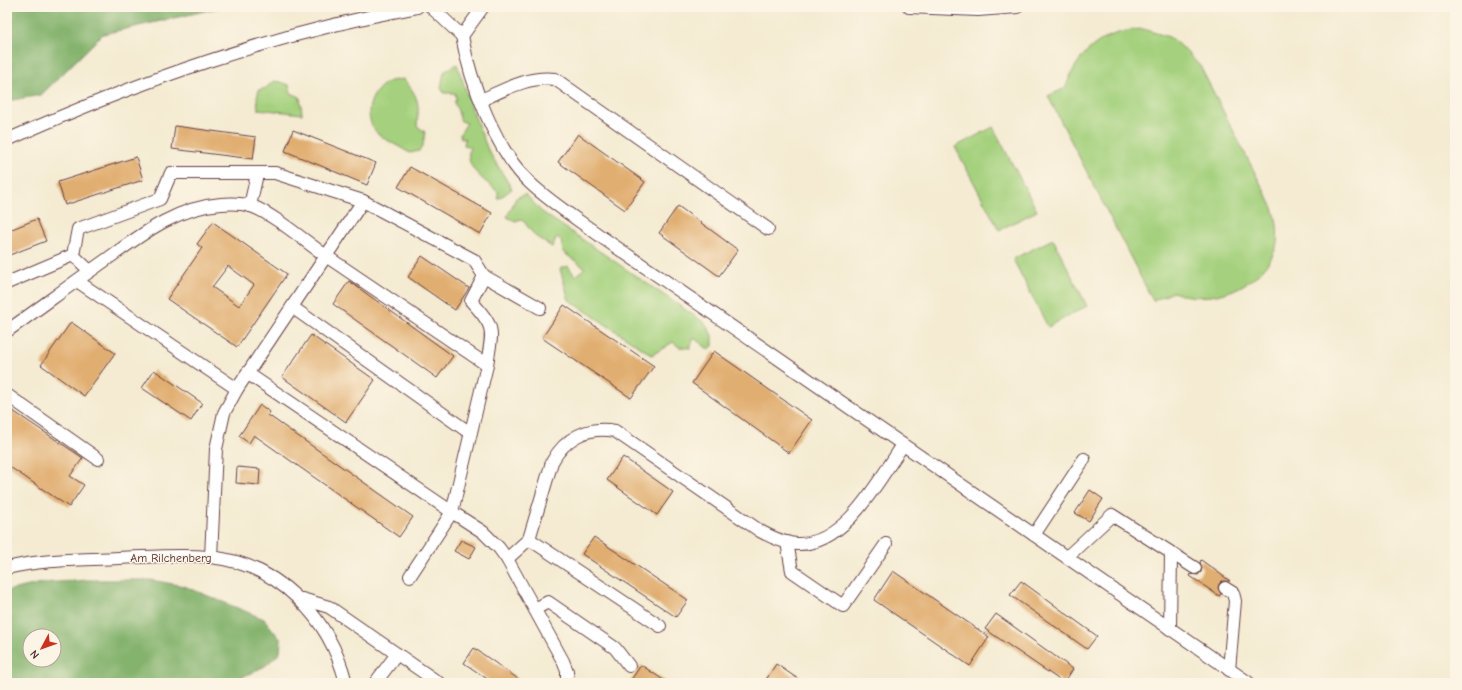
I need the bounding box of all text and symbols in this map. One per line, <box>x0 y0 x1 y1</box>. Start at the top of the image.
street label: Am Rilchenberg <box>130 551 212 565</box>
north arrow <box>22 628 62 668</box>
text: N <box>28 647 42 661</box>

